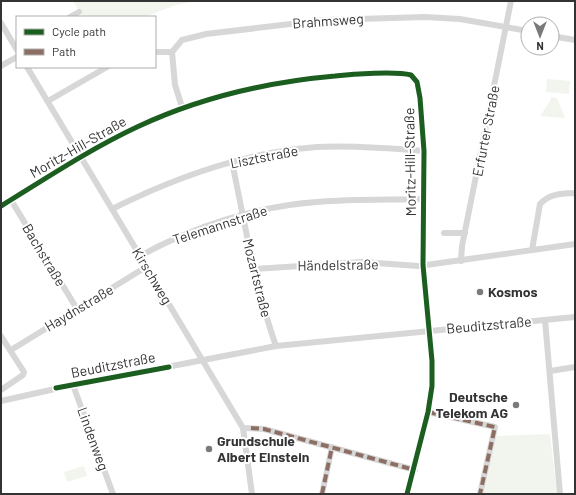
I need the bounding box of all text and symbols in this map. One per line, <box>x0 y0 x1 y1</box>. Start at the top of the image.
street label: Brahmsweg <box>292 10 364 31</box>
legend <box>16 16 156 68</box>
north arrow <box>520 16 560 56</box>
text: Cycle path <box>52 24 106 38</box>
text: N <box>536 40 544 53</box>
text: Path <box>52 44 76 58</box>
street label: Erfurter Straße <box>468 84 503 178</box>
street label: Moritz-Hill-Straße <box>400 108 419 216</box>
street label: Moritz-Hill-Straße <box>26 112 129 181</box>
street label: Lisztstraße <box>228 142 299 171</box>
street label: Telemannstraße <box>170 201 269 248</box>
street label: Bachstraße <box>19 220 70 289</box>
street label: Mozartstraße <box>239 237 275 319</box>
street label: Kirschweg <box>129 244 176 307</box>
street label: Händelstraße <box>297 255 379 274</box>
street label: Haydnstraße <box>41 280 116 335</box>
place label: Kosmos <box>488 283 538 300</box>
marker: Kosmos <box>475 287 485 297</box>
street label: Beuditzstraße <box>446 312 532 337</box>
street label: Beuditzstraße <box>69 348 157 381</box>
place label: Deutsche Telekom AG <box>436 388 508 421</box>
marker: Deutsche Telekom AG <box>511 400 521 410</box>
street label: Lindenweg <box>74 405 113 473</box>
place label: Grundschule Albert Einstein <box>217 432 309 465</box>
marker: Grundschule Albert Einstein <box>204 444 214 454</box>

